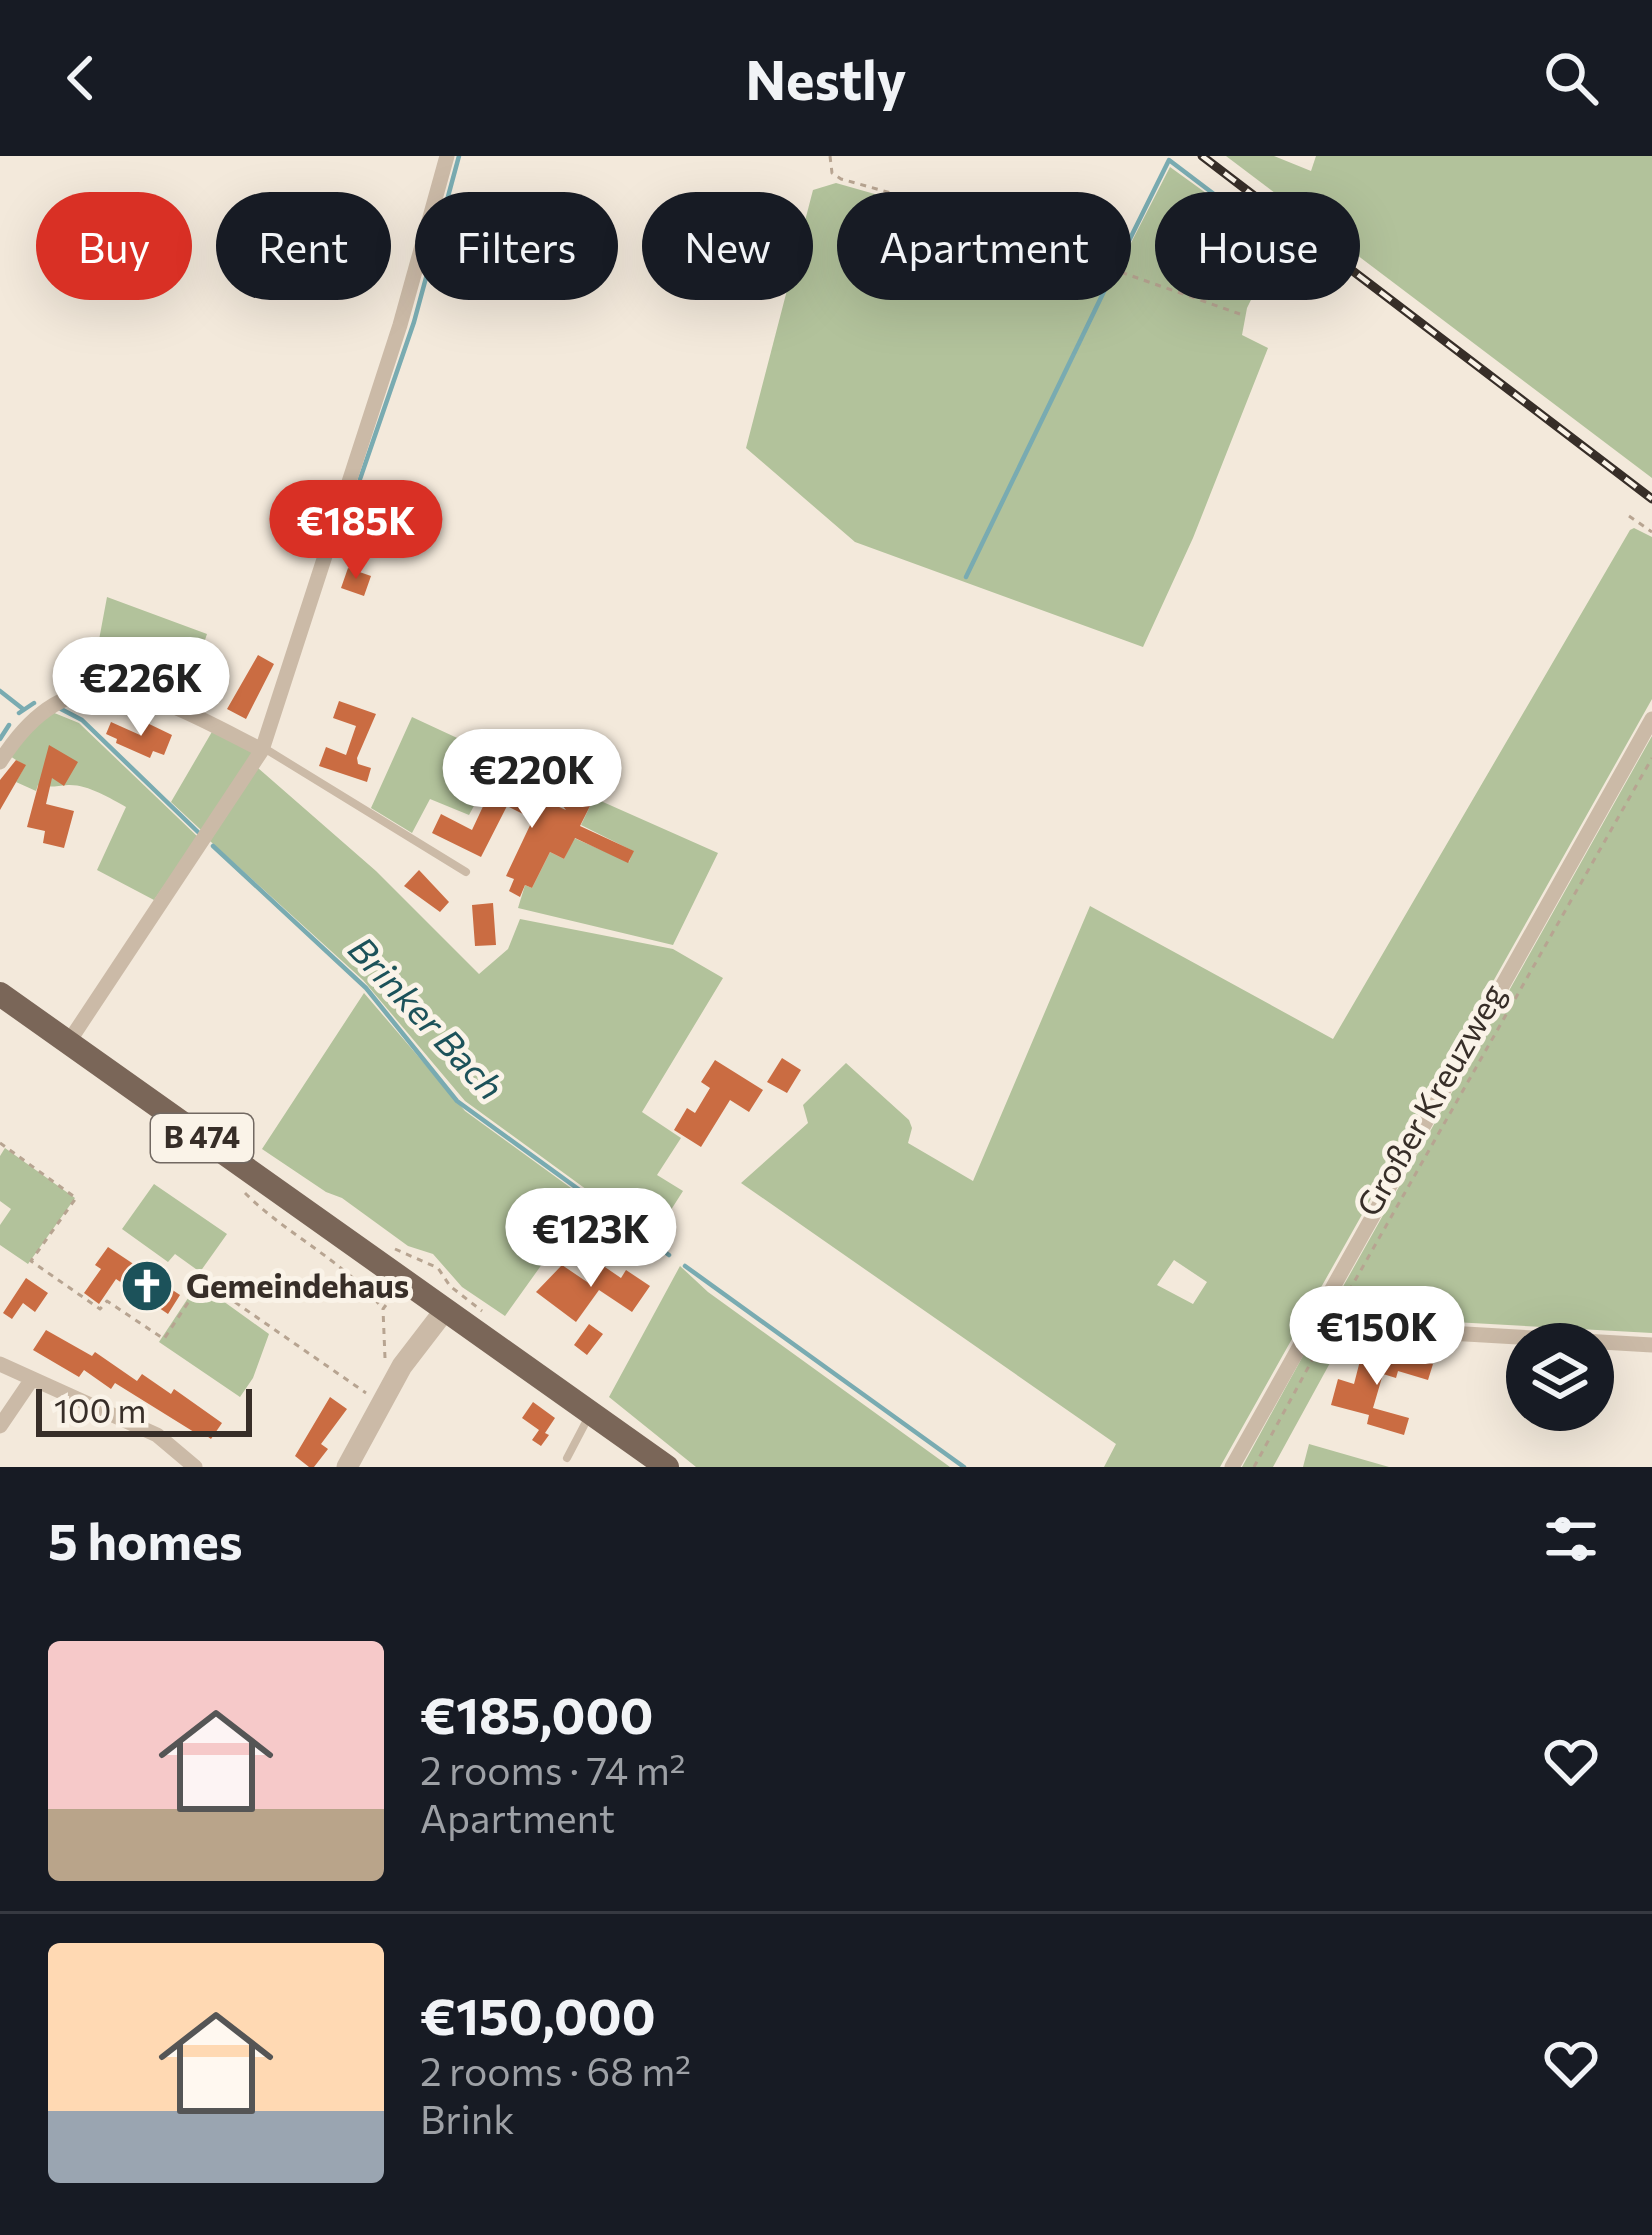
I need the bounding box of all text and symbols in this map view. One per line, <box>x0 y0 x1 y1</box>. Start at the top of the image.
icon: back <box>48 45 114 111</box>
text: Nestly <box>746 45 906 111</box>
icon: search <box>1538 45 1604 111</box>
chip: Buy <box>36 192 192 300</box>
chip: Rent <box>216 192 391 300</box>
chip: Filters <box>415 192 618 300</box>
chip: New <box>642 192 813 300</box>
chip: Apartment <box>837 192 1131 300</box>
chip: House <box>1155 192 1360 300</box>
pin: €185K <box>272 480 440 582</box>
text: €185K <box>296 495 416 543</box>
pin: €226K <box>57 637 225 739</box>
text: €226K <box>80 652 202 700</box>
pin: €220K <box>448 729 616 831</box>
text: €220K <box>470 744 594 792</box>
water label: Brinker Bach <box>341 926 514 1107</box>
street label: Großer Kreuzweg <box>1347 976 1513 1223</box>
road number: B 474 <box>151 1114 253 1162</box>
pin: €123K <box>507 1188 675 1290</box>
text: €123K <box>532 1203 650 1251</box>
church icon: Gemeindehaus <box>119 1258 175 1314</box>
place label: Gemeindehaus <box>186 1264 409 1305</box>
pin: €150K <box>1293 1286 1461 1388</box>
text: €150K <box>1317 1301 1438 1349</box>
map controls <box>1506 1323 1614 1431</box>
button: layers <box>1506 1323 1614 1431</box>
scale bar <box>36 1383 252 1436</box>
text: 100 m <box>54 1389 146 1430</box>
icon: filters <box>1538 1506 1604 1572</box>
text: 5 homes <box>48 1508 243 1571</box>
text: €185,000 <box>420 1682 653 1745</box>
icon: home <box>144 1689 288 1833</box>
icon: heart <box>1538 1728 1604 1794</box>
text: 2 rooms · 74 m² <box>420 1745 685 1793</box>
text: Apartment <box>420 1793 615 1841</box>
text: €150,000 <box>420 1983 656 2046</box>
icon: home <box>144 1991 288 2135</box>
icon: heart <box>1538 2030 1604 2096</box>
text: 2 rooms · 68 m² <box>420 2046 691 2094</box>
text: Brink <box>420 2094 514 2142</box>

